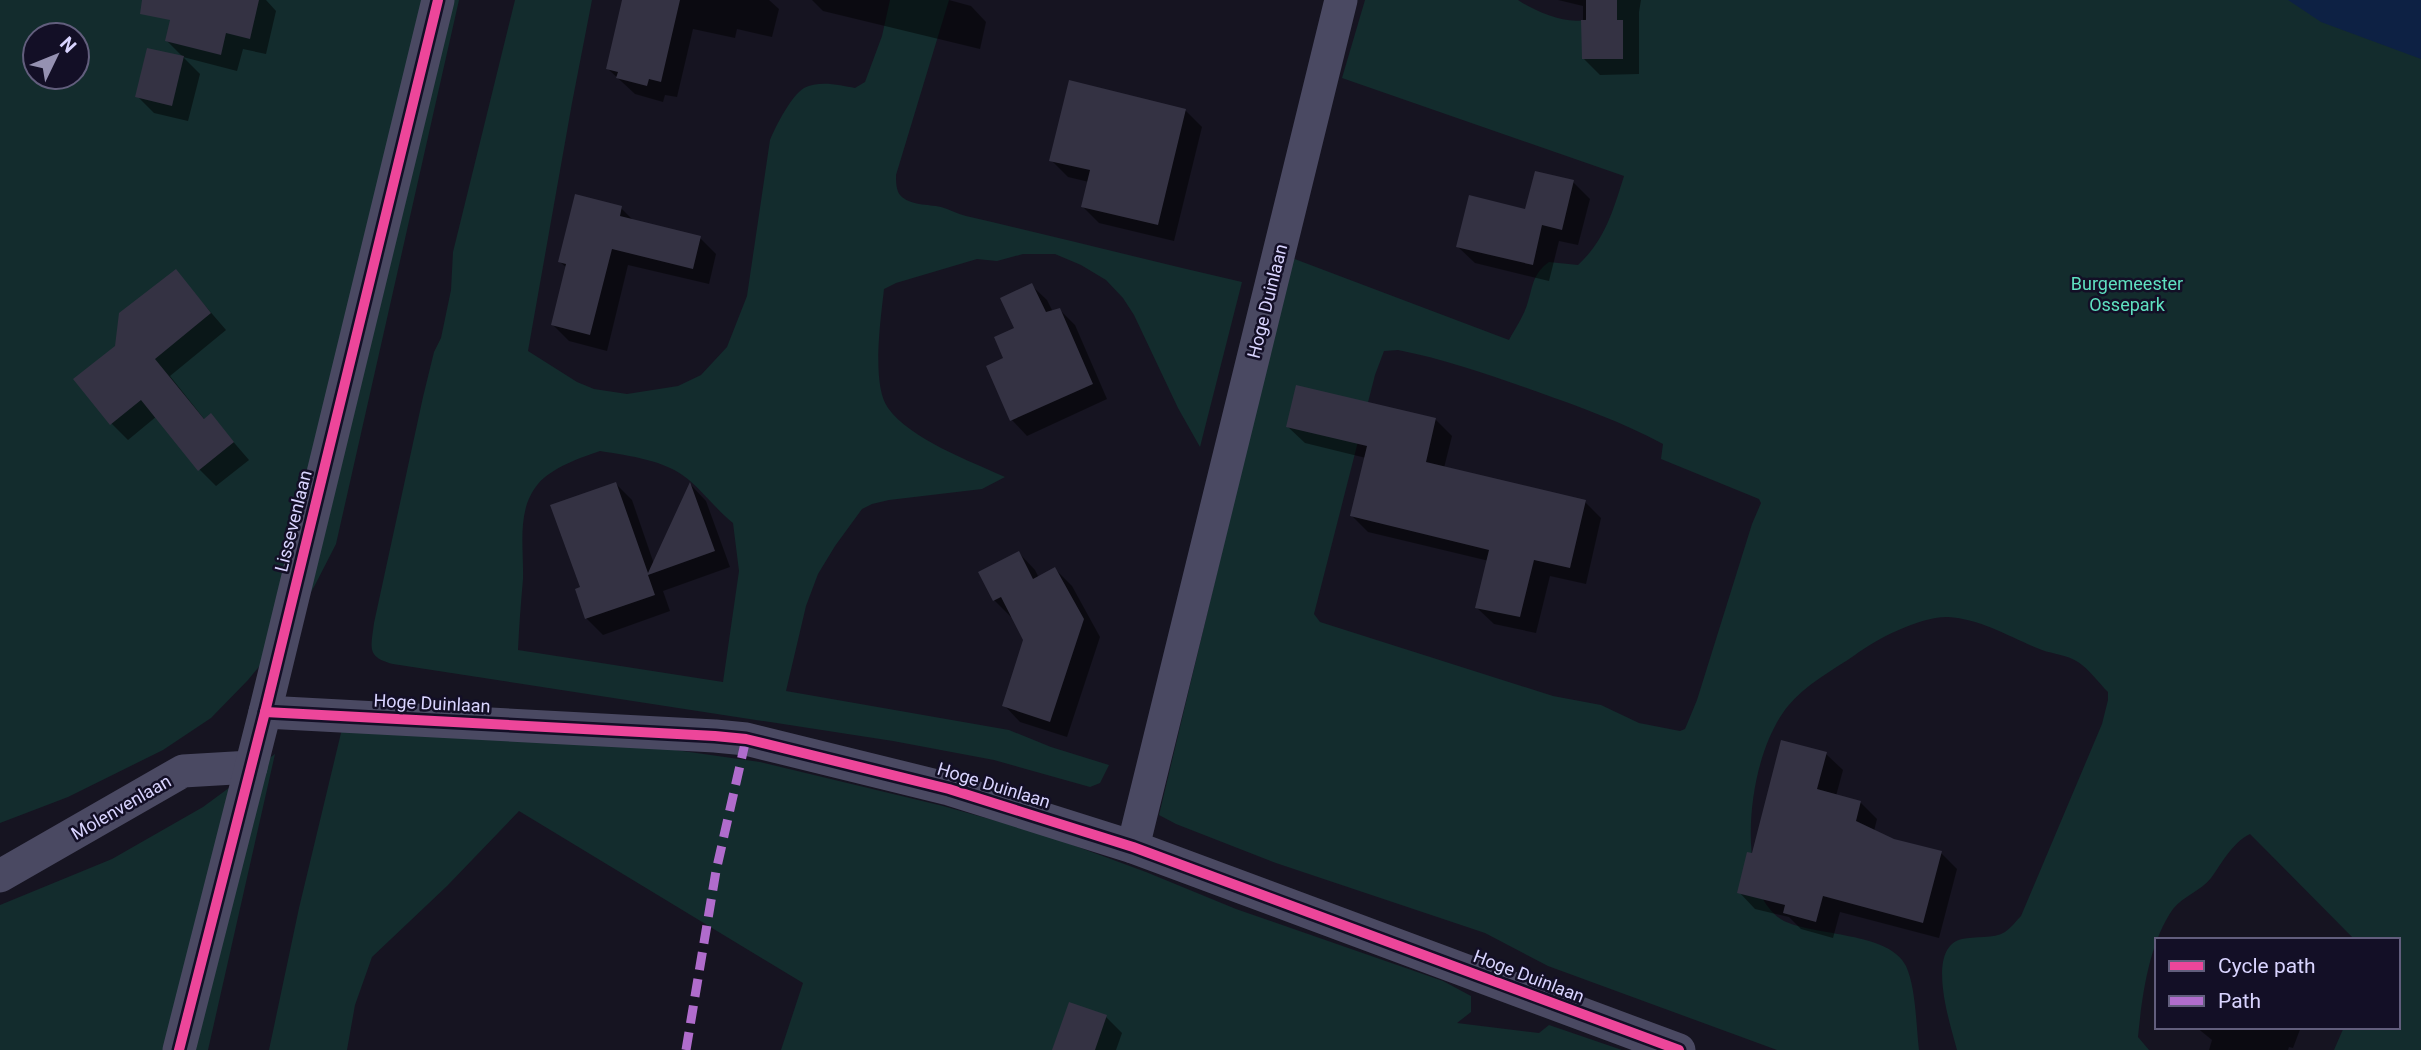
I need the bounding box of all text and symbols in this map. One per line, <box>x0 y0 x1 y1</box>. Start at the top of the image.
north arrow <box>21 21 91 91</box>
text: N <box>55 32 81 57</box>
street label: Hoge Duinlaan <box>1243 242 1291 360</box>
park label: Burgemeester Ossepark <box>2071 273 2183 315</box>
street label: Lissevenlaan <box>270 468 316 574</box>
street label: Hoge Duinlaan <box>373 689 491 717</box>
street label: Hoge Duinlaan <box>935 758 1053 812</box>
street label: Molenvenlaan <box>67 770 175 844</box>
legend <box>2155 938 2400 1029</box>
street label: Hoge Duinlaan <box>1471 945 1587 1007</box>
text: Cycle path <box>2218 954 2316 978</box>
text: Path <box>2218 989 2261 1013</box>

